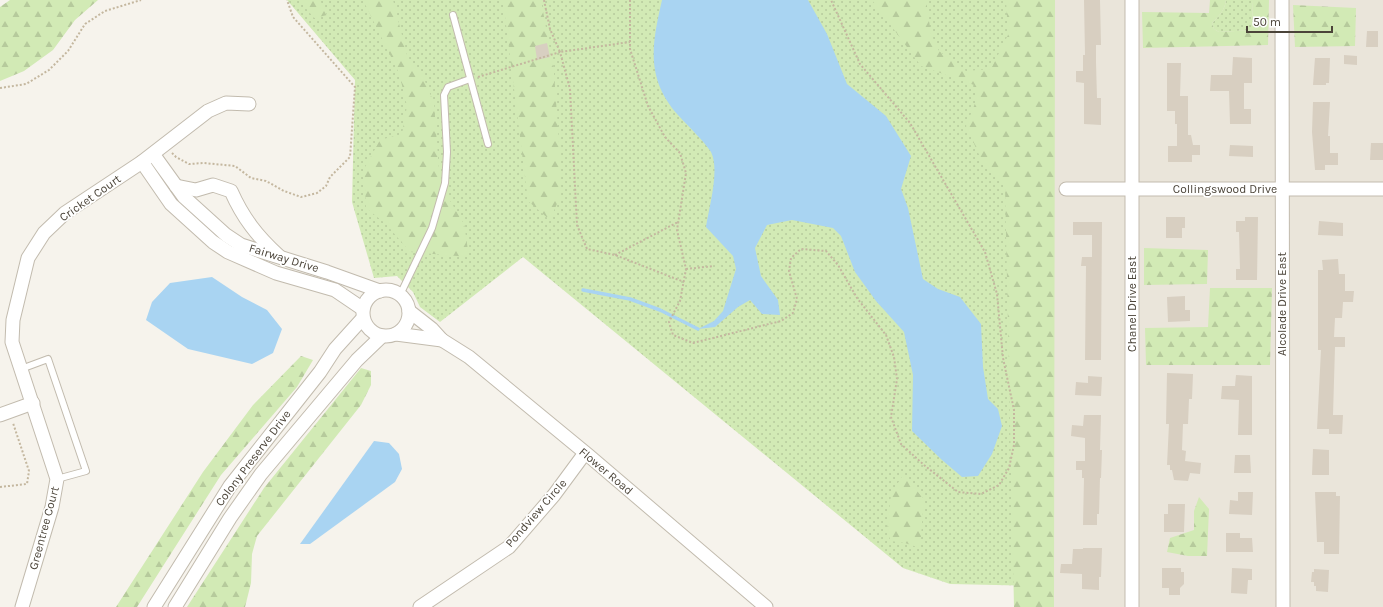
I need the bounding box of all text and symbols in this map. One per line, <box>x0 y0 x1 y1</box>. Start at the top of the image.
scale bar <box>1247 8 1332 34</box>
text: 50 m <box>1253 15 1281 29</box>
street label: Cricket Court <box>57 171 124 224</box>
street label: Collingswood Drive <box>1173 182 1277 196</box>
street label: Fairway Drive <box>247 241 321 275</box>
street label: Alcolade Drive East <box>1275 251 1289 356</box>
street label: Chanel Drive East <box>1125 256 1139 352</box>
street label: Colony Preserve Drive <box>212 407 294 509</box>
street label: Flower Road <box>576 444 636 498</box>
street label: Pondview Circle <box>503 476 569 550</box>
street label: Greentree Court <box>26 484 62 571</box>

